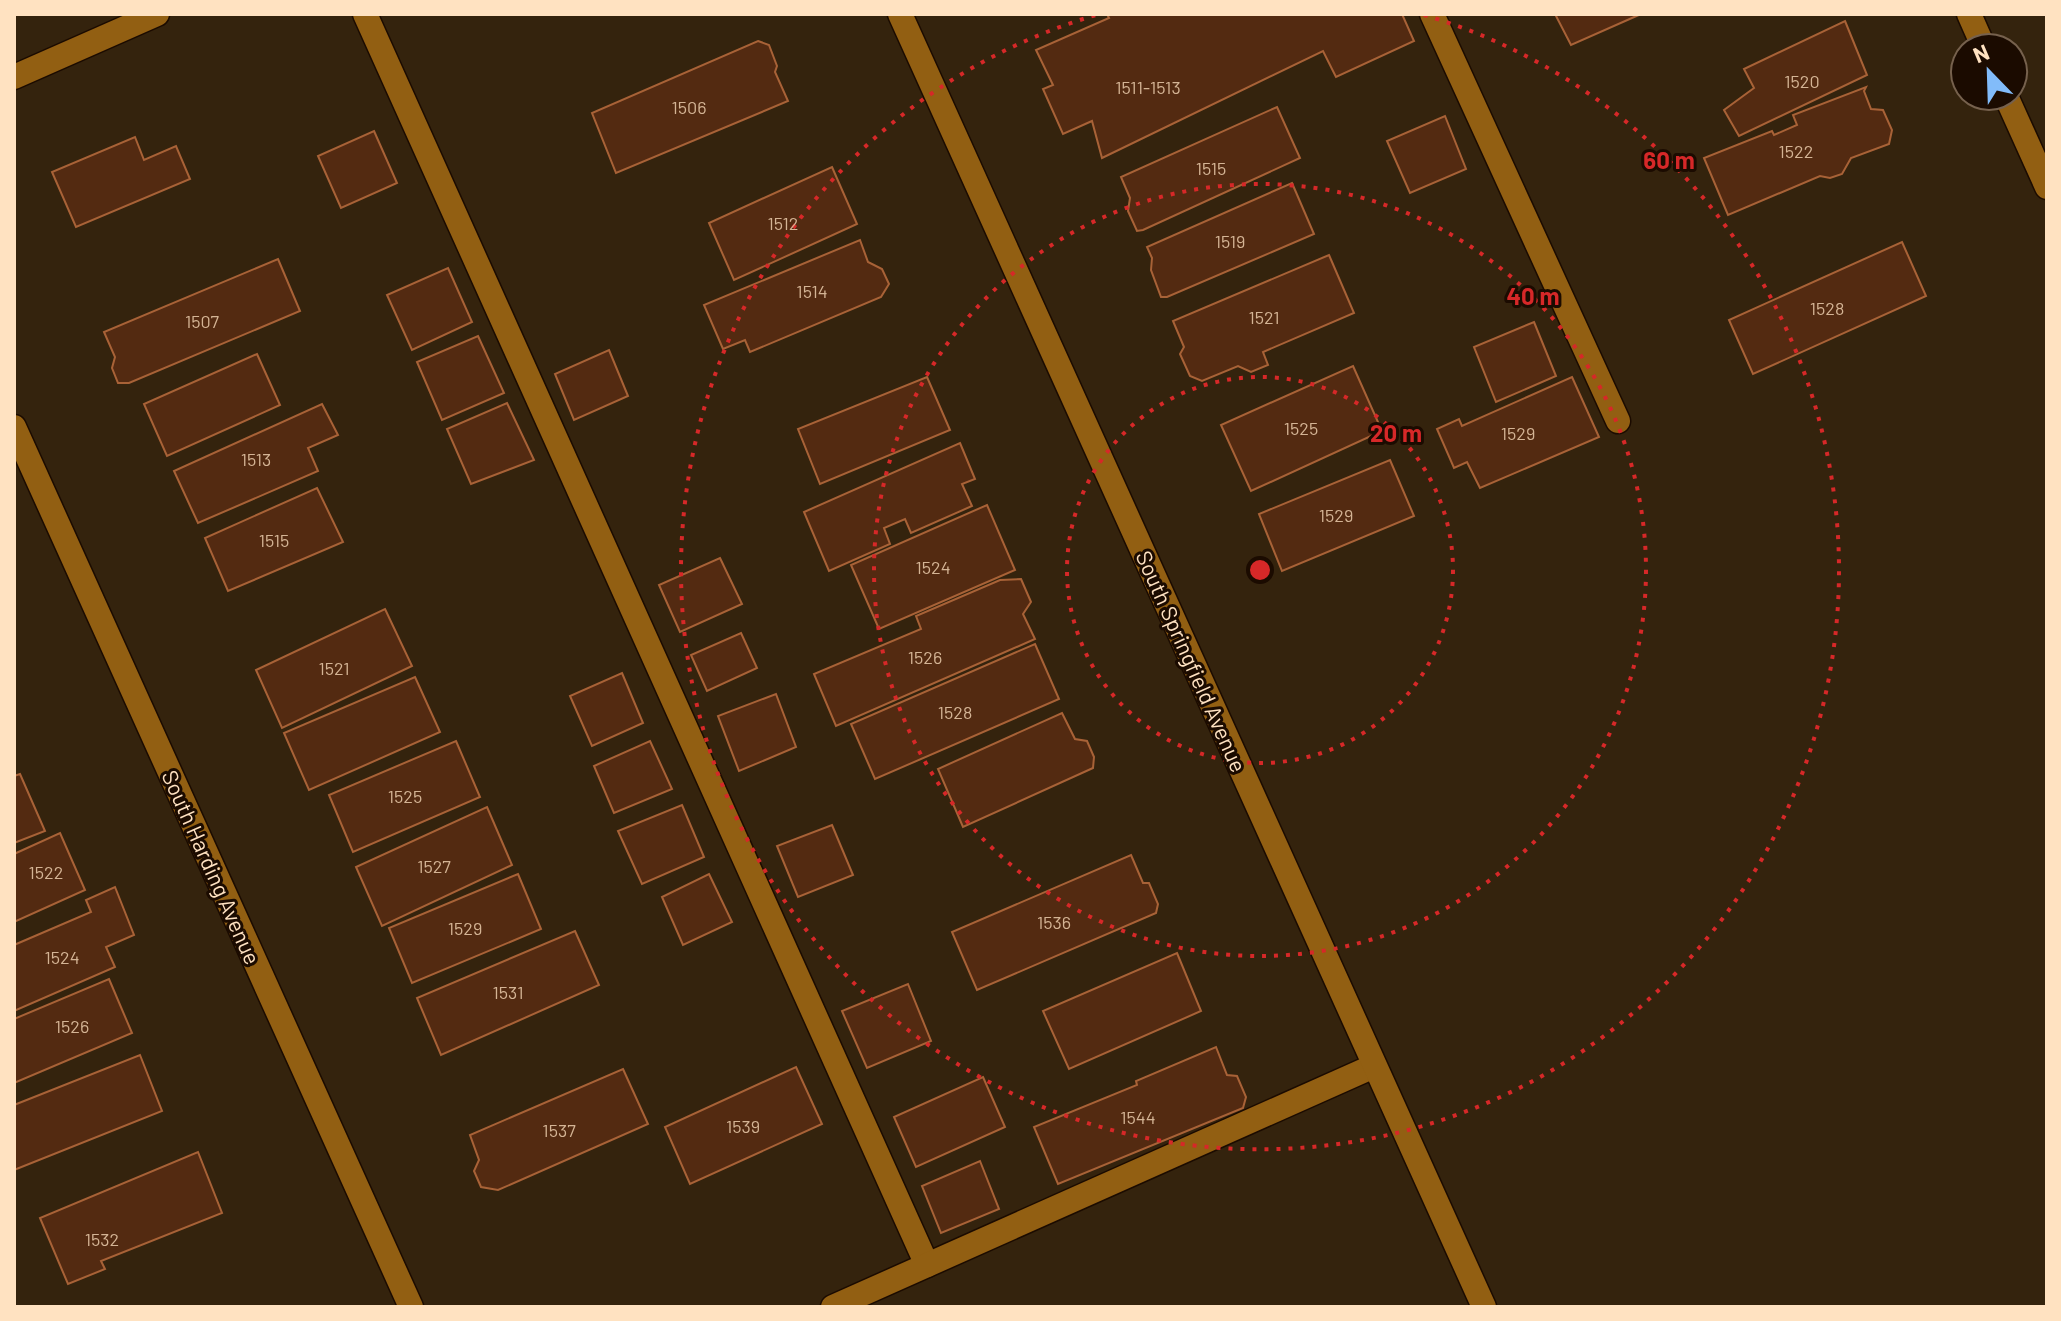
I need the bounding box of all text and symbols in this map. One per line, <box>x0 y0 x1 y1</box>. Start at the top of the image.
north arrow <box>1949 32 2029 112</box>
text: N <box>1969 38 1993 67</box>
house number: 1520 <box>1784 70 1820 92</box>
house number: 1511-1513 <box>1115 76 1181 98</box>
house number: 1506 <box>672 96 707 118</box>
house number: 1522 <box>1779 140 1813 162</box>
text: 60 m <box>1643 145 1695 174</box>
house number: 1515 <box>1196 157 1226 179</box>
house number: 1512 <box>768 212 799 234</box>
house number: 1519 <box>1215 230 1245 252</box>
house number: 1514 <box>796 280 828 302</box>
text: 40 m <box>1506 281 1560 310</box>
house number: 1528 <box>1810 297 1844 319</box>
house number: 1521 <box>1248 306 1280 328</box>
house number: 1507 <box>185 310 220 332</box>
house number: 1525 <box>1284 417 1318 439</box>
text: 20 m <box>1370 418 1422 447</box>
house number: 1529 <box>1501 422 1535 444</box>
house number: 1513 <box>241 448 271 470</box>
house number: 1529 <box>1319 504 1353 526</box>
house number: 1515 <box>259 529 289 551</box>
street label: South Springfield Avenue <box>1131 546 1253 776</box>
house number: 1524 <box>915 556 951 578</box>
centre of rings <box>1246 556 1274 584</box>
house number: 1526 <box>908 646 942 668</box>
house number: 1521 <box>318 657 350 679</box>
house number: 1528 <box>938 701 972 723</box>
street label: South Harding Avenue <box>157 766 267 968</box>
house number: 1525 <box>388 785 422 807</box>
house number: 1527 <box>417 855 451 877</box>
house number: 1522 <box>29 861 63 883</box>
house number: 1536 <box>1037 911 1071 933</box>
house number: 1529 <box>448 917 482 939</box>
house number: 1524 <box>44 946 80 968</box>
house number: 1531 <box>493 981 524 1003</box>
house number: 1526 <box>55 1015 89 1037</box>
house number: 1544 <box>1120 1106 1156 1128</box>
house number: 1539 <box>726 1115 760 1137</box>
house number: 1537 <box>542 1119 576 1141</box>
house number: 1532 <box>85 1228 119 1250</box>

